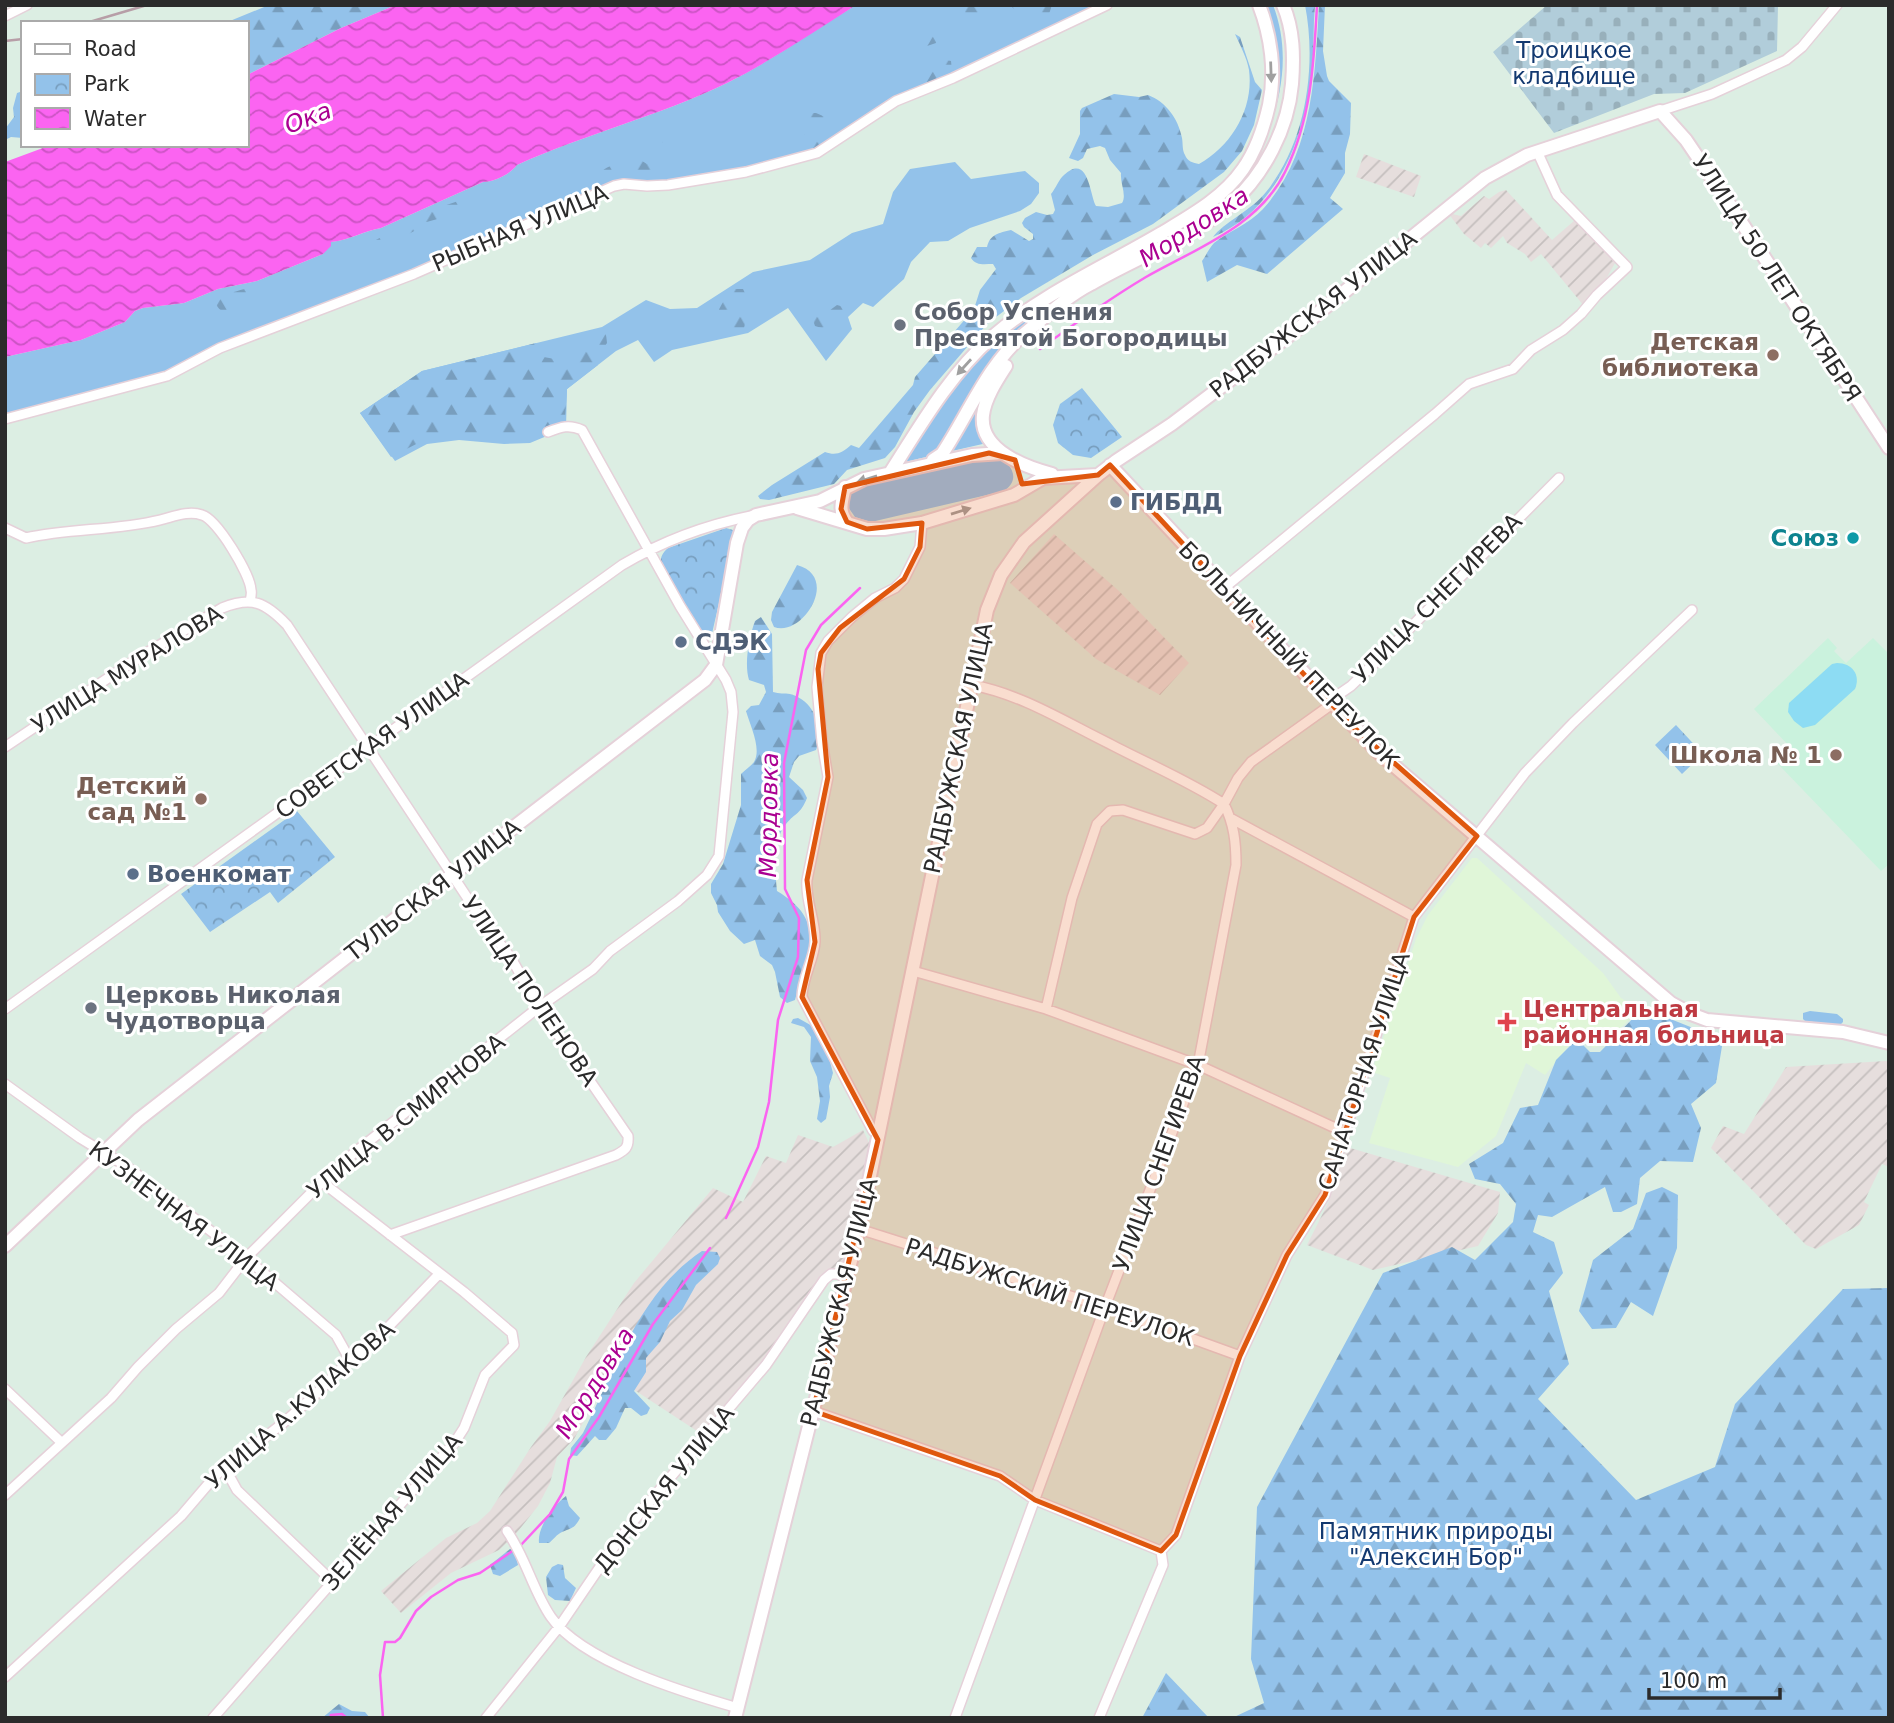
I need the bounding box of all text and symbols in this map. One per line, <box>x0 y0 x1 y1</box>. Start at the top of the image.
legend <box>21 21 248 147</box>
text: Road <box>84 37 137 61</box>
park label: Троицкое кладбище <box>1512 37 1636 89</box>
one-way arrow <box>1265 61 1276 83</box>
text: Park <box>84 72 130 96</box>
water label: Ока <box>281 96 335 140</box>
text: Water <box>84 107 146 131</box>
street label: УЛИЦА 50 ЛЕТ ОКТЯБРЯ <box>1687 150 1867 406</box>
street label: РЫБНАЯ УЛИЦА <box>428 179 612 277</box>
water label: Мордовка <box>1134 181 1254 273</box>
street label: РАДБУЖСКАЯ УЛИЦА <box>1204 225 1422 403</box>
place label: Собор Успения Пресвятой Богородицы <box>914 299 1227 351</box>
marker: Собор Успения Пресвятой Богородицы <box>892 317 908 333</box>
place label: Детская библиотека <box>1602 329 1759 381</box>
marker: Детская библиотека <box>1765 347 1781 363</box>
one-way arrow <box>957 359 972 376</box>
one-way arrow <box>856 474 877 485</box>
place label: ГИБДД <box>1130 489 1222 515</box>
marker: ГИБДД <box>1108 494 1124 510</box>
one-way arrow <box>951 505 972 515</box>
street label: УЛИЦА СНЕГИРЕВА <box>1347 508 1527 688</box>
place label: Союз <box>1771 525 1839 551</box>
marker: Союз <box>1845 530 1861 546</box>
street label: БОЛЬНИЧНЫЙ ПЕРЕУЛОК <box>1174 535 1405 774</box>
street label: УЛИЦА МУРАЛОВА <box>27 600 227 738</box>
street label: РАДБУЖСКАЯ УЛИЦА <box>919 620 997 876</box>
place label: СДЭК <box>695 629 768 655</box>
marker: СДЭК <box>673 634 689 650</box>
street label: СОВЕТСКАЯ УЛИЦА <box>270 666 474 824</box>
place label: Школа № 1 <box>1670 742 1822 768</box>
marker: Школа № 1 <box>1828 747 1844 763</box>
water label: Мордовка <box>754 752 784 878</box>
place label: Детский сад №1 <box>76 773 187 825</box>
marker: Детский сад №1 <box>193 791 209 807</box>
street label: ТУЛЬСКАЯ УЛИЦА <box>340 814 526 967</box>
place label: Военкомат <box>147 861 292 887</box>
marker: Военкомат <box>125 866 141 882</box>
street label: УЛИЦА ПОЛЕНОВА <box>457 891 603 1091</box>
street label: САНАТОРНАЯ УЛИЦА <box>1313 948 1415 1194</box>
place label: Церковь Николая Чудотворца <box>105 982 341 1034</box>
place label: Центральная районная больница <box>1523 996 1785 1048</box>
marker: Церковь Николая Чудотворца <box>83 1000 99 1016</box>
marker: Центральная районная больница <box>1497 1012 1517 1032</box>
street label: УЛИЦА В.СМИРНОВА <box>302 1028 510 1204</box>
street label: УЛИЦА СНЕГИРЕВА <box>1108 1051 1210 1275</box>
street label: КУЗНЕЧНАЯ УЛИЦА <box>84 1136 284 1296</box>
street label: РАДБУЖСКАЯ УЛИЦА <box>795 1175 883 1429</box>
street label: РАДБУЖСКИЙ ПЕРЕУЛОК <box>902 1232 1198 1351</box>
street label: УЛИЦА А.КУЛАКОВА <box>200 1316 400 1494</box>
water label: Мордовка <box>550 1322 640 1444</box>
street label: ДОНСКАЯ УЛИЦА <box>589 1400 739 1578</box>
street label: ЗЕЛЁНАЯ УЛИЦА <box>316 1427 467 1596</box>
park label: Памятник природы "Алексин Бор" <box>1319 1518 1553 1570</box>
scale bar <box>1649 1656 1780 1700</box>
text: 100 m <box>1660 1669 1727 1693</box>

